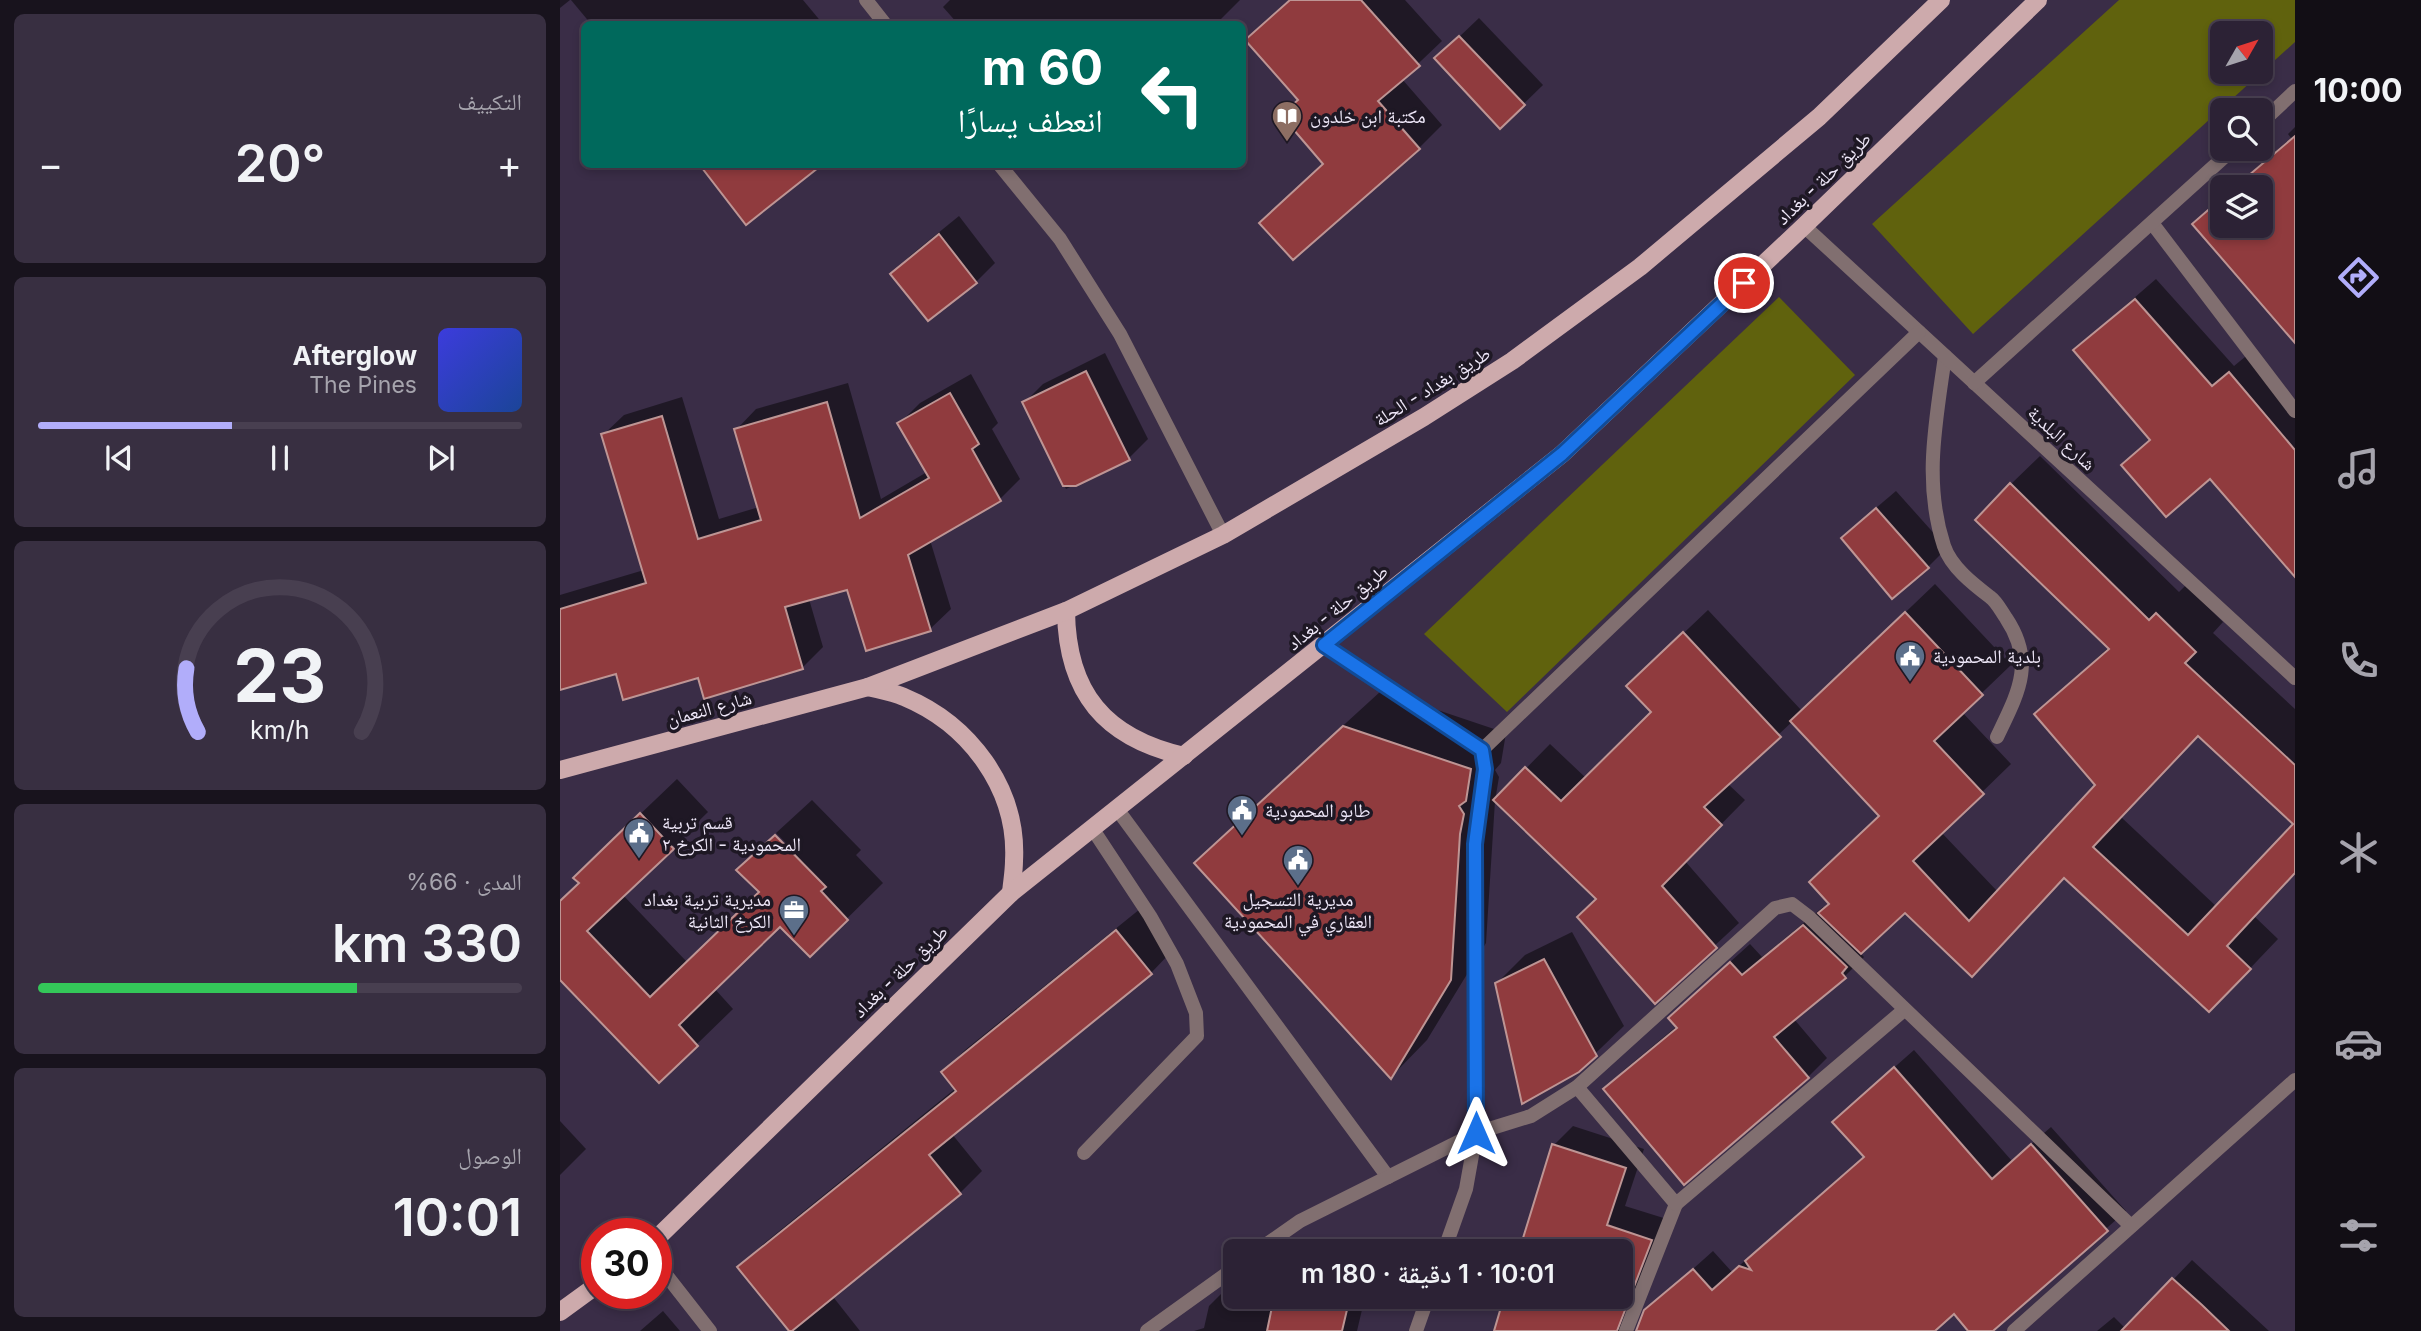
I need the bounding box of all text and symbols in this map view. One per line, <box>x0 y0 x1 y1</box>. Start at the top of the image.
north arrow <box>2210 21 2273 84</box>
map controls <box>2210 21 2273 238</box>
text: 60 m <box>982 38 1103 97</box>
icon: left <box>1127 49 1218 140</box>
text: 10:00 <box>2313 71 2403 110</box>
text: التكييف <box>457 88 522 116</box>
button: search <box>2210 98 2273 161</box>
library icon: مكتبة ابن خلدون <box>1270 99 1304 143</box>
text: انعطف يسارًا <box>958 101 1103 140</box>
place label: مكتبة ابن خلدون <box>1310 105 1426 128</box>
street label: طريق حلة - بغداد <box>1771 127 1876 230</box>
text: 20° <box>235 132 325 195</box>
text: − <box>38 141 63 187</box>
text: + <box>497 141 522 187</box>
button: layers <box>2210 175 2273 238</box>
pin <box>1714 253 1774 313</box>
icon: directions <box>2334 253 2383 302</box>
icon: arrive <box>1725 264 1763 302</box>
text: Afterglow <box>293 340 417 371</box>
street label: طريق بغداد - الحلة <box>1370 342 1495 431</box>
text: The Pines <box>309 371 417 399</box>
street label: شارع البلدية <box>2023 401 2100 476</box>
icon: previous <box>100 439 138 477</box>
icon: pause <box>261 439 299 477</box>
icon: next <box>422 439 460 477</box>
icon: music <box>2334 444 2383 493</box>
street label: طريق حلة - بغداد <box>1282 560 1393 655</box>
text: 23 <box>234 631 326 720</box>
icon: phone <box>2334 636 2383 685</box>
public building icon: بلدية المحمودية <box>1893 639 1927 683</box>
place label: بلدية المحمودية <box>1933 645 2041 668</box>
street label: شارع النعمان <box>664 686 754 731</box>
text: km/h <box>250 714 310 744</box>
public building icon: طابو المحمودية <box>1225 793 1259 837</box>
place label: طابو المحمودية <box>1265 799 1371 822</box>
place label: قسم تربية المحمودية - الكرخ ٢ <box>662 811 801 856</box>
public building icon: قسم تربية المحمودية - الكرخ ٢ <box>622 816 656 860</box>
icon: climate <box>2334 828 2383 877</box>
public building icon: مديرية التسجيل العقاري في المحمودية <box>1281 843 1315 887</box>
text: المدى · 66% <box>406 868 522 896</box>
place label: مديرية تربية بغداد الكرخ الثانية <box>644 888 771 933</box>
place label: مديرية التسجيل العقاري في المحمودية <box>1224 888 1372 937</box>
office icon: مديرية تربية بغداد الكرخ الثانية <box>777 893 811 937</box>
text: 330 km <box>332 912 522 975</box>
street label: طريق حلة - بغداد <box>848 920 953 1023</box>
icon: car <box>2334 1019 2383 1068</box>
position arrow <box>1439 1096 1513 1170</box>
text: الوصول <box>458 1142 522 1170</box>
text: 10:01 <box>393 1186 522 1249</box>
icon: filters <box>2334 1211 2383 1260</box>
speed limit sign: 30 <box>581 1218 672 1309</box>
text: 10:01 · 1 دقيقة · 180 m <box>1301 1258 1555 1289</box>

